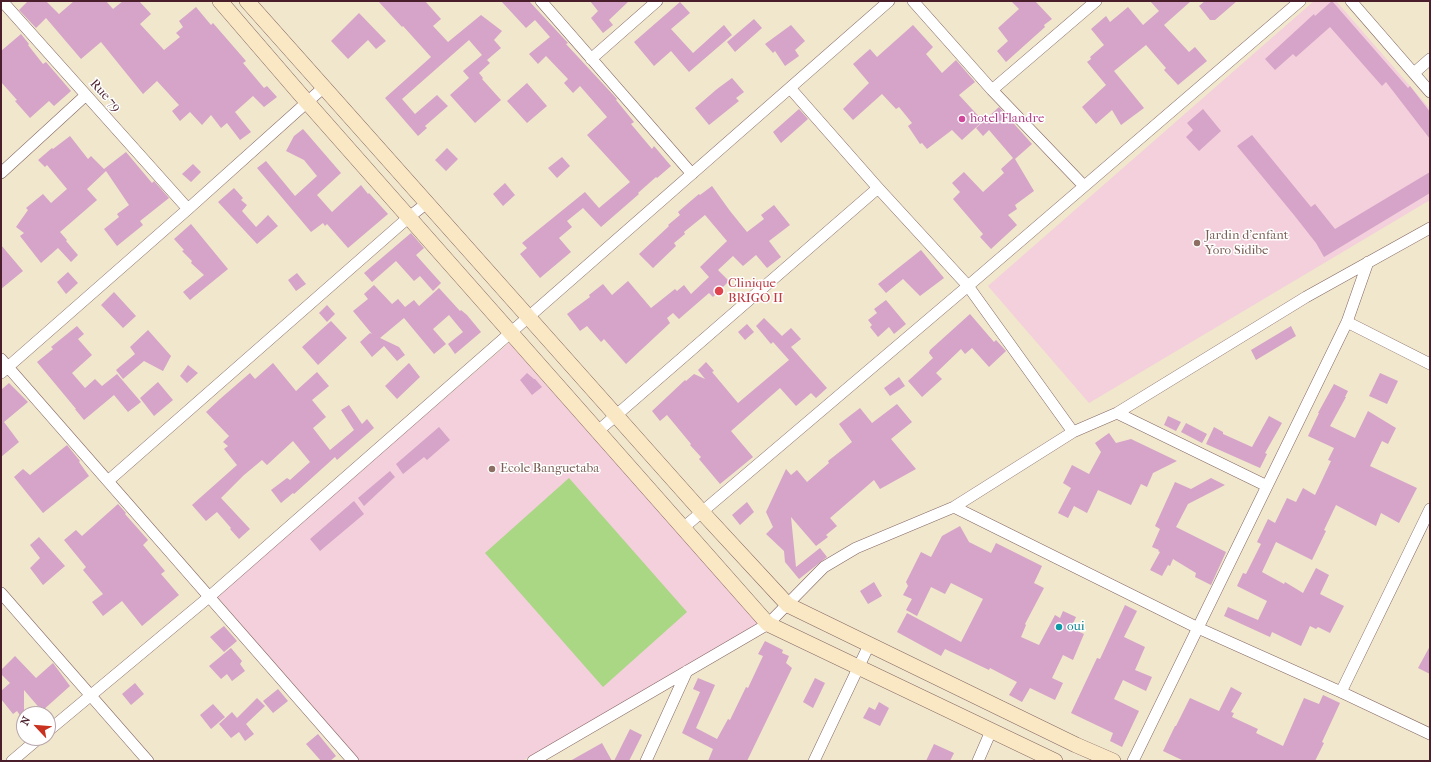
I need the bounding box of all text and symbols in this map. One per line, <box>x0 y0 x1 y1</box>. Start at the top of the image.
street label: Rue 79 <box>86 76 124 116</box>
place label: hotel Flandre <box>970 111 1044 127</box>
marker: hotel Flandre <box>957 114 967 124</box>
place label: Jardin d'enfant Yoro Sidibe <box>1205 228 1288 259</box>
marker: Jardin d'enfant Yoro Sidibe <box>1192 238 1202 248</box>
place label: Clinique BRIGO II <box>728 276 783 307</box>
marker: Clinique BRIGO II <box>713 285 725 297</box>
place label: Ecole Banguetaba <box>500 461 599 477</box>
marker: Ecole Banguetaba <box>487 464 497 474</box>
place label: oui <box>1067 619 1085 635</box>
marker: oui <box>1054 622 1064 632</box>
north arrow <box>16 706 56 746</box>
text: N <box>18 714 33 728</box>

